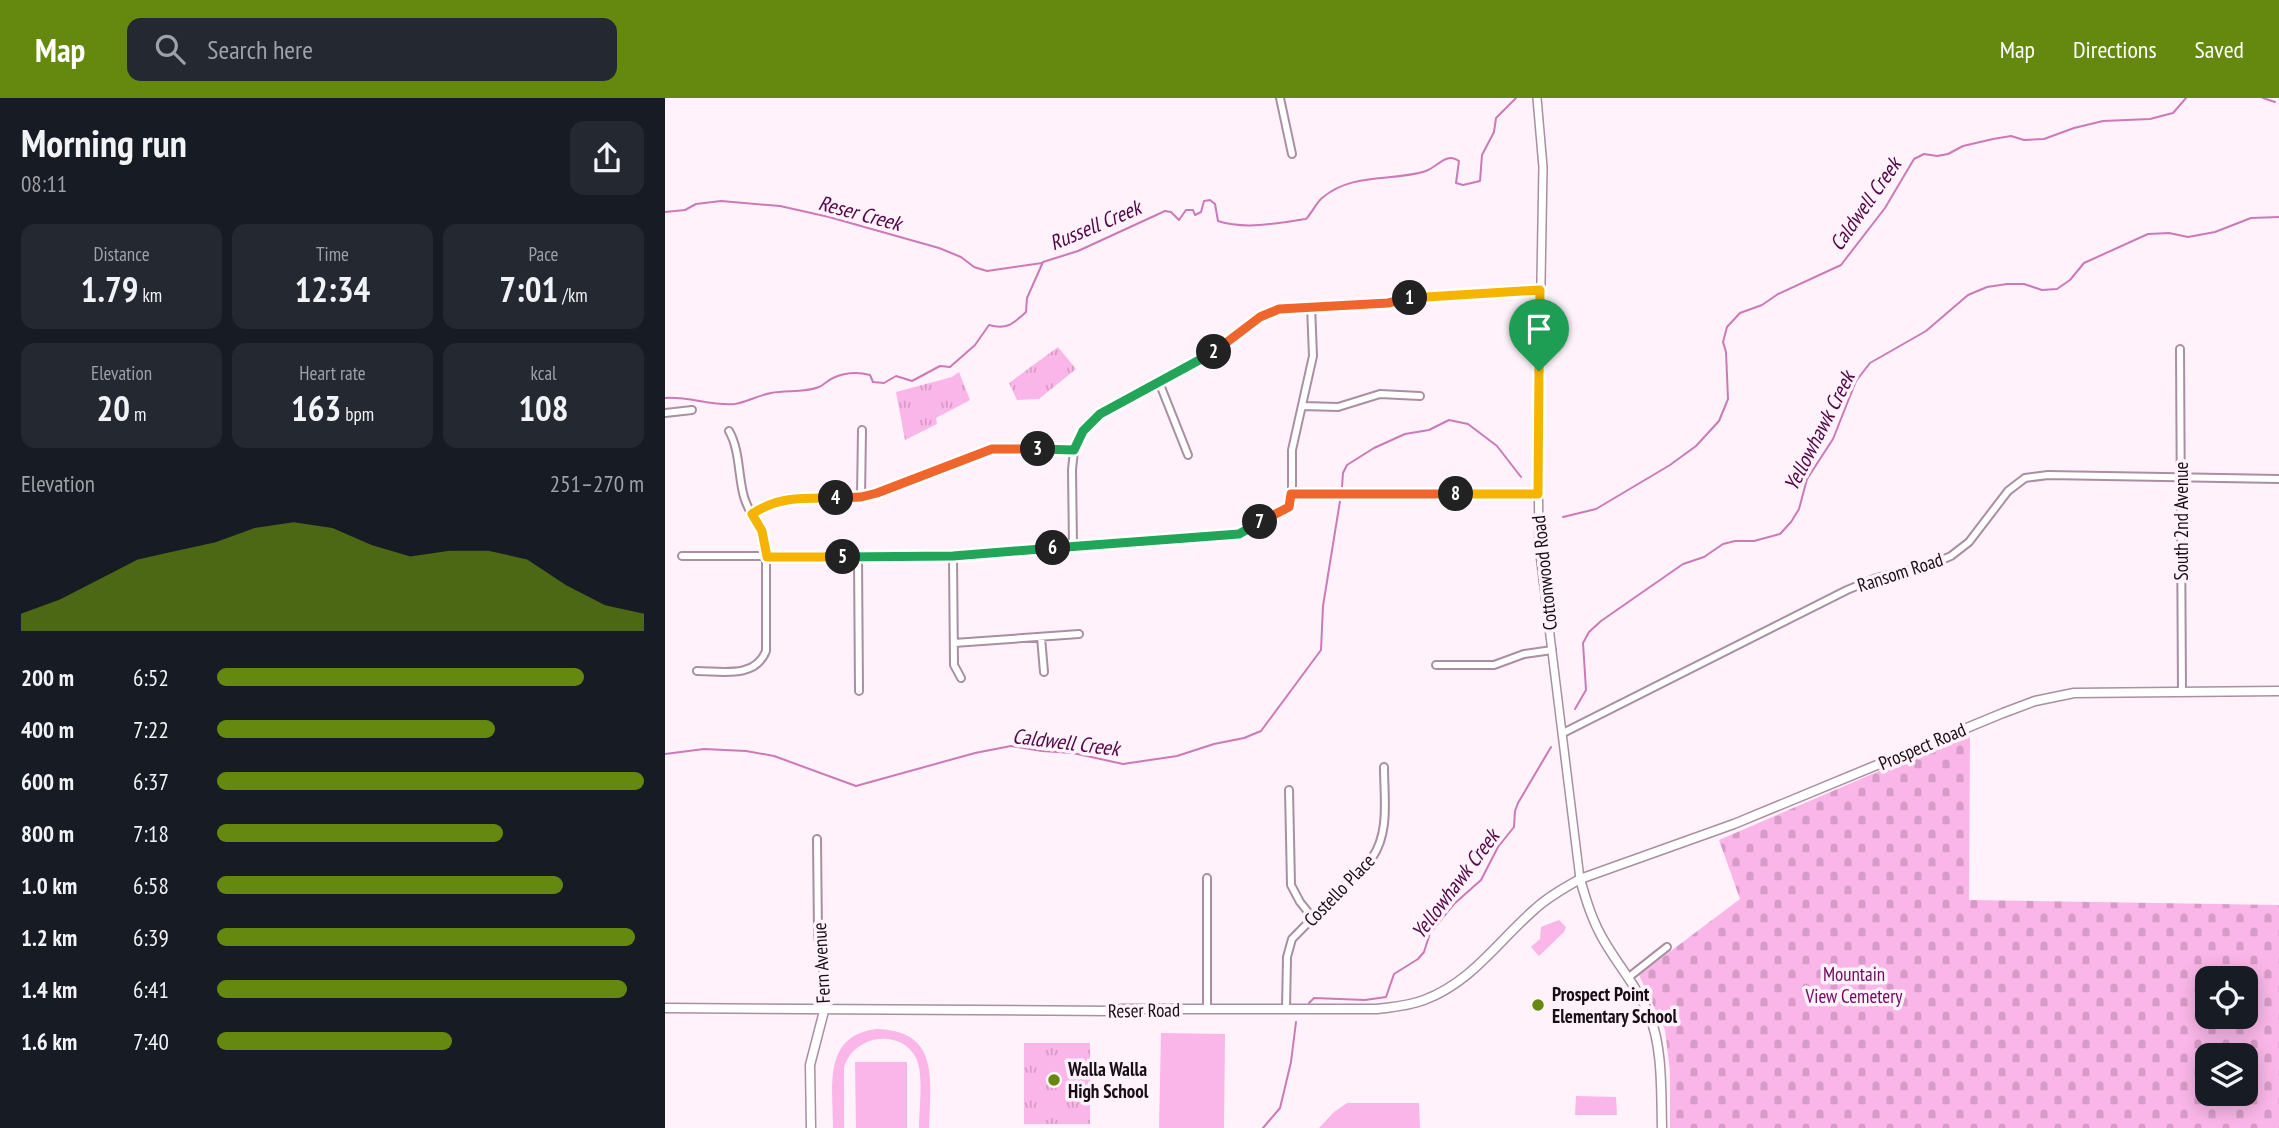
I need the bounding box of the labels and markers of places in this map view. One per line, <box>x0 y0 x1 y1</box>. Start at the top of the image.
pin: 1 <box>1393 280 1427 316</box>
pin <box>1509 299 1569 371</box>
pin: 2 <box>1197 334 1231 370</box>
pin: 3 <box>1021 432 1055 466</box>
pin: 8 <box>1439 476 1473 512</box>
pin: 4 <box>819 480 853 516</box>
pin: 7 <box>1243 504 1277 540</box>
pin: 6 <box>1035 531 1071 566</box>
pin: 5 <box>825 540 861 574</box>
place label: Prospect Point Elementary School <box>1552 982 1677 1028</box>
marker: Prospect Point Elementary School <box>1530 997 1546 1013</box>
place label: Walla Walla High School <box>1067 1057 1149 1103</box>
marker: Walla Walla High School <box>1046 1072 1062 1088</box>

